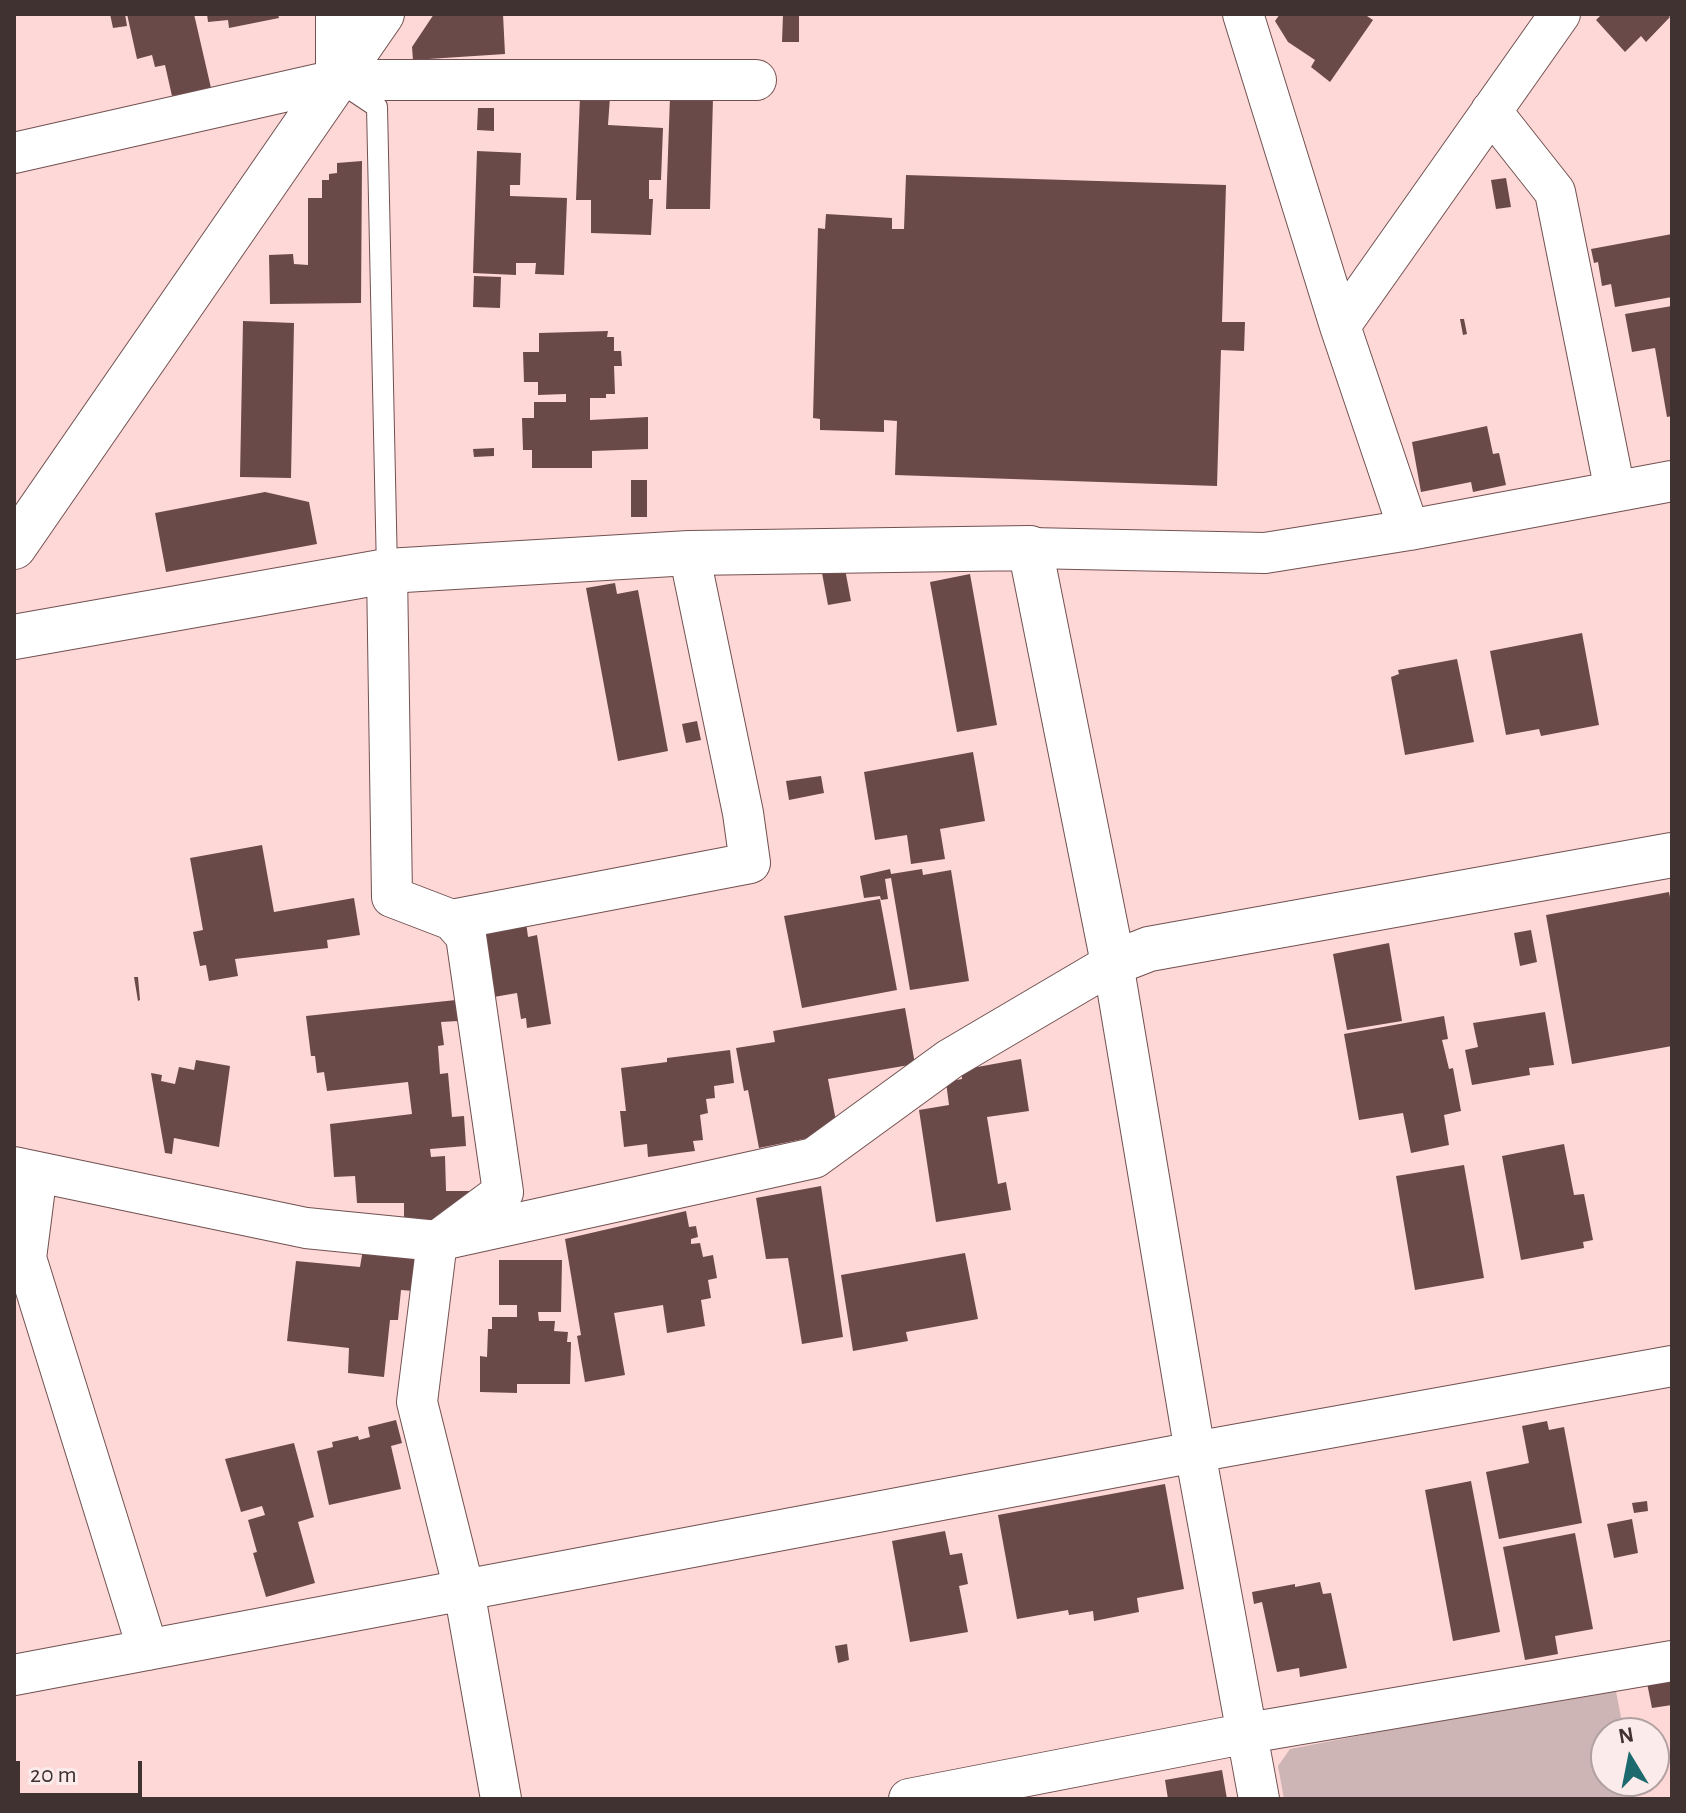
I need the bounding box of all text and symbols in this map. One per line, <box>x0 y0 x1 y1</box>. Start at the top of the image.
north arrow <box>1590 1717 1670 1797</box>
text: N <box>1617 1723 1636 1747</box>
scale bar <box>20 1745 146 1795</box>
text: 20 m <box>30 1763 77 1787</box>

